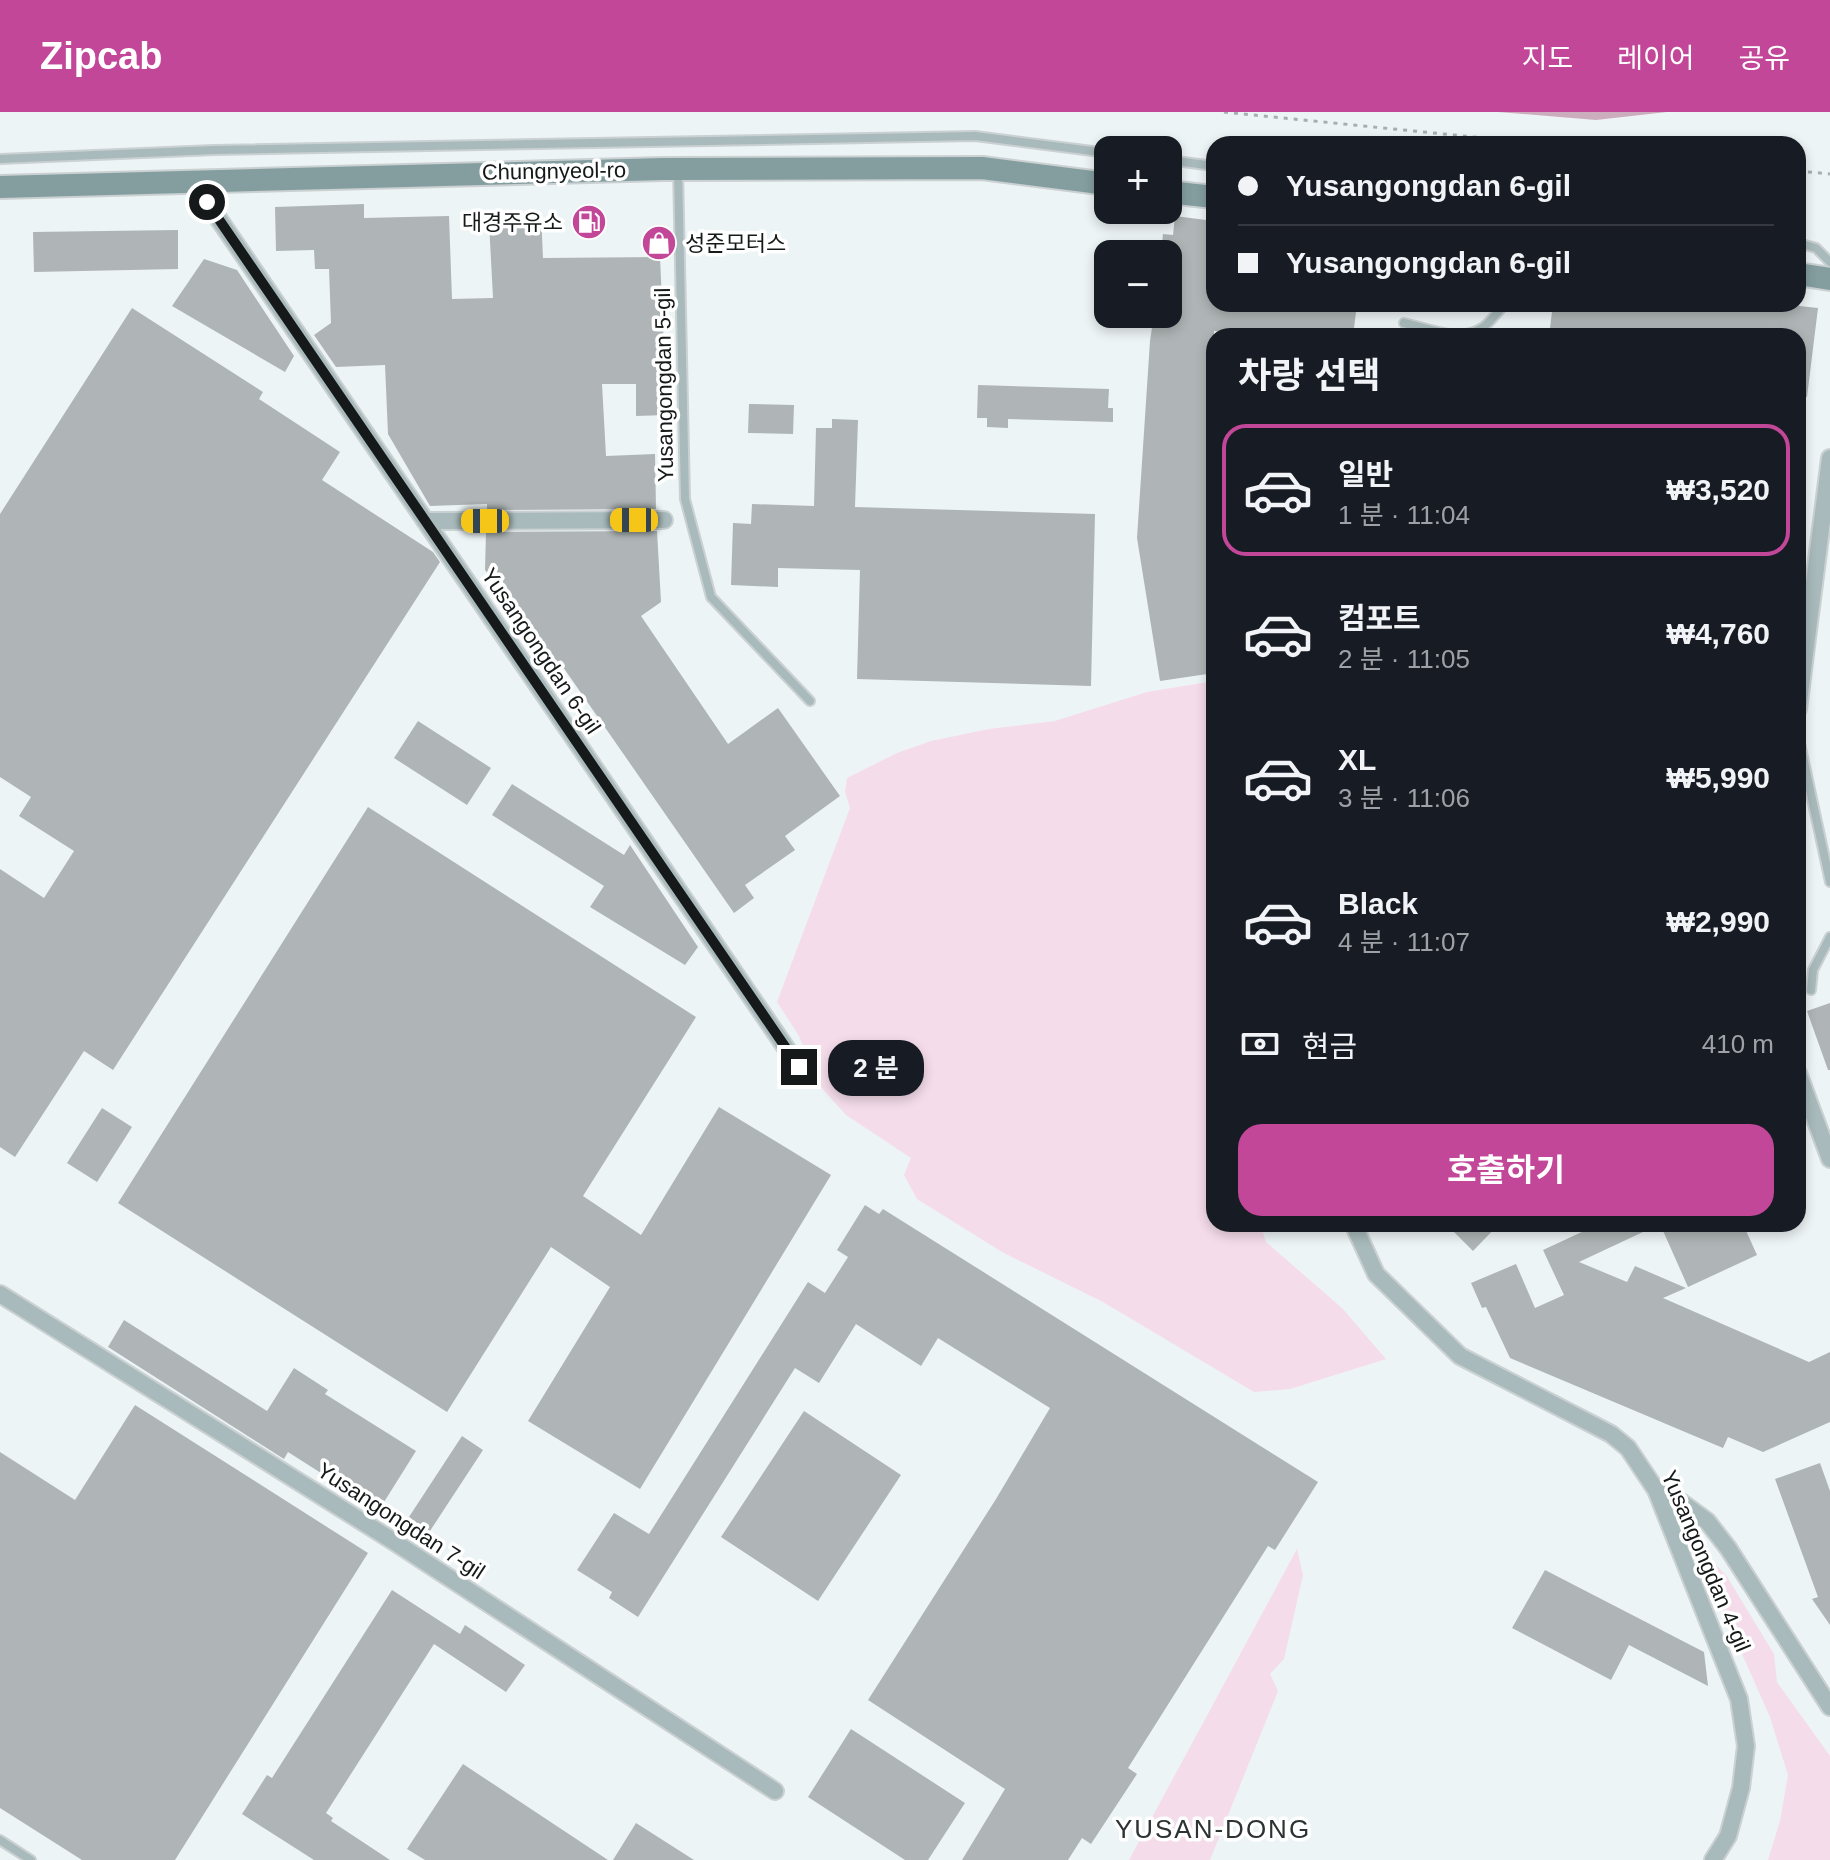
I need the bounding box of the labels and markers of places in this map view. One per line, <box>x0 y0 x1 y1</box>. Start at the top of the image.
fuel station icon: 대경주유소 <box>570 203 608 241</box>
place label: 대경주유소 <box>462 210 563 235</box>
shop icon: 성준모터스 <box>640 224 678 262</box>
place label: 성준모터스 <box>685 231 786 256</box>

